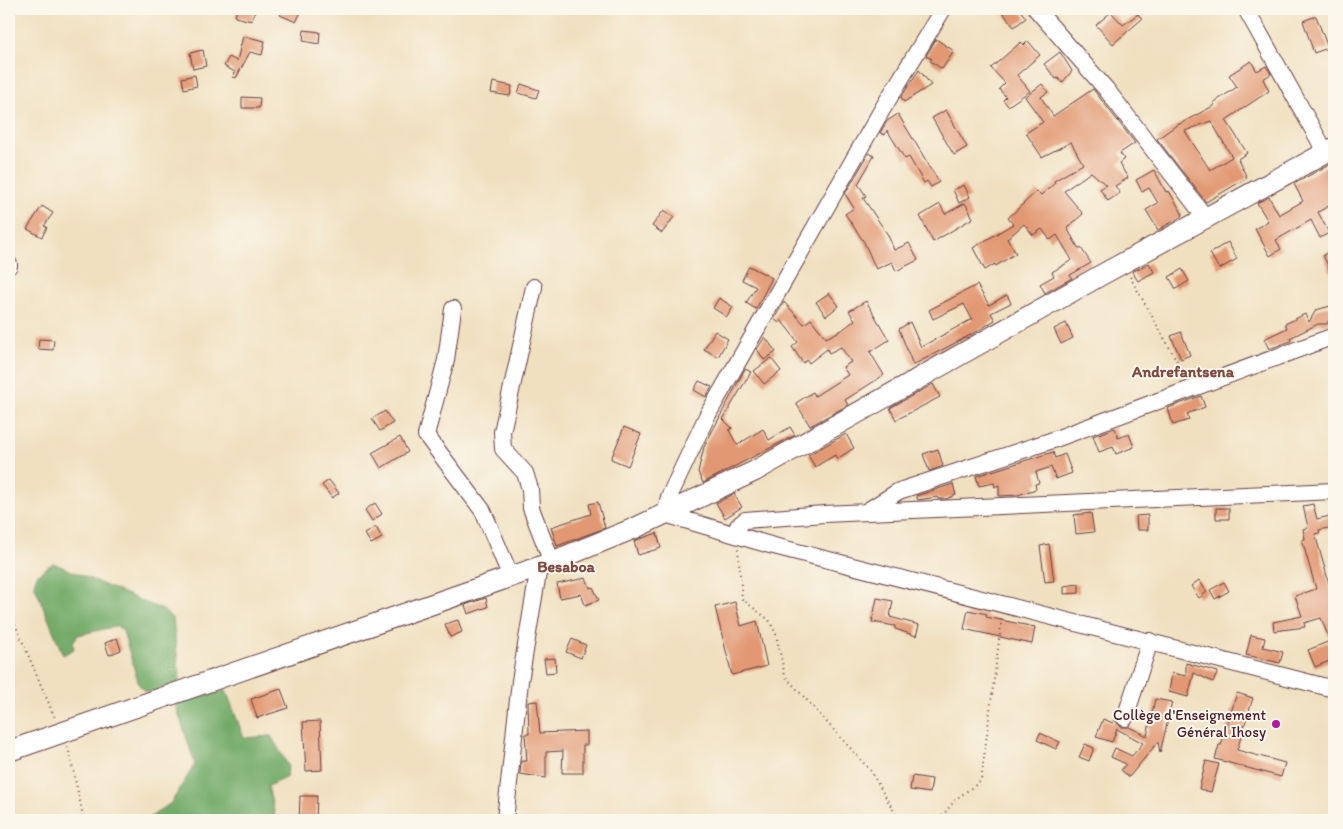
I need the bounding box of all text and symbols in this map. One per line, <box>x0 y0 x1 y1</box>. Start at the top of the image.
district label: Andrefantsena <box>1131 362 1235 381</box>
district label: Besaboa <box>537 557 596 576</box>
place label: Collège d'Enseignement Général Ihosy <box>1113 706 1266 741</box>
marker: Collège d'Enseignement Général Ihosy <box>1270 718 1282 730</box>

